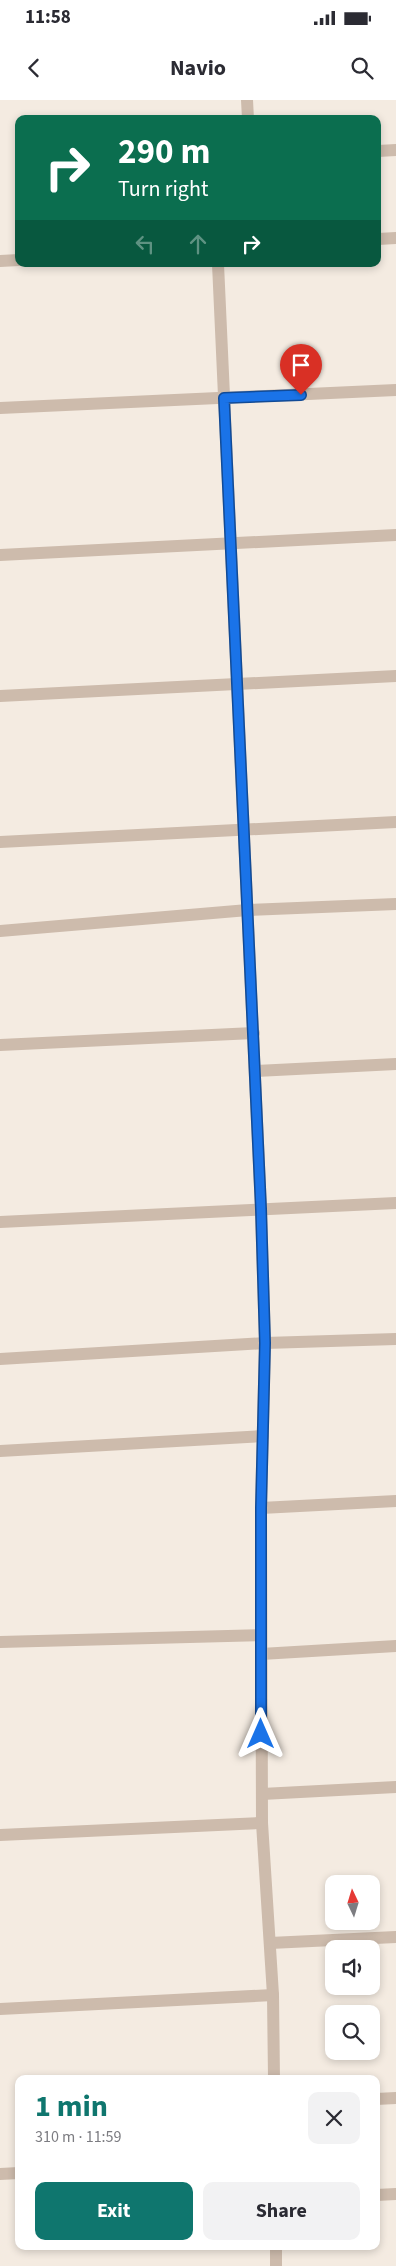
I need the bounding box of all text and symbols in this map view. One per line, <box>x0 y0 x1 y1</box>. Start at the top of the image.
text: 11:58 <box>25 4 71 31</box>
text: Navio <box>170 52 226 84</box>
icon: back <box>20 54 48 82</box>
icon: search <box>348 54 376 82</box>
text: 290 m <box>118 127 210 177</box>
icon: right <box>35 135 100 200</box>
text: Turn right <box>118 173 208 205</box>
icon: left <box>131 230 159 258</box>
icon: ahead <box>184 230 212 258</box>
icon: right <box>237 230 265 258</box>
pin <box>280 344 322 395</box>
icon: arrive <box>287 351 315 379</box>
position arrow <box>234 1707 286 1759</box>
north arrow <box>325 1875 380 1930</box>
map controls <box>325 1875 380 2060</box>
button: sound <box>325 1940 380 1995</box>
button: search <box>325 2005 380 2060</box>
text: 1 min <box>35 2085 108 2128</box>
button: close <box>308 2092 360 2144</box>
text: 310 m · 11:59 <box>35 2126 122 2148</box>
button: Exit <box>35 2182 193 2240</box>
button: Share <box>203 2182 360 2240</box>

